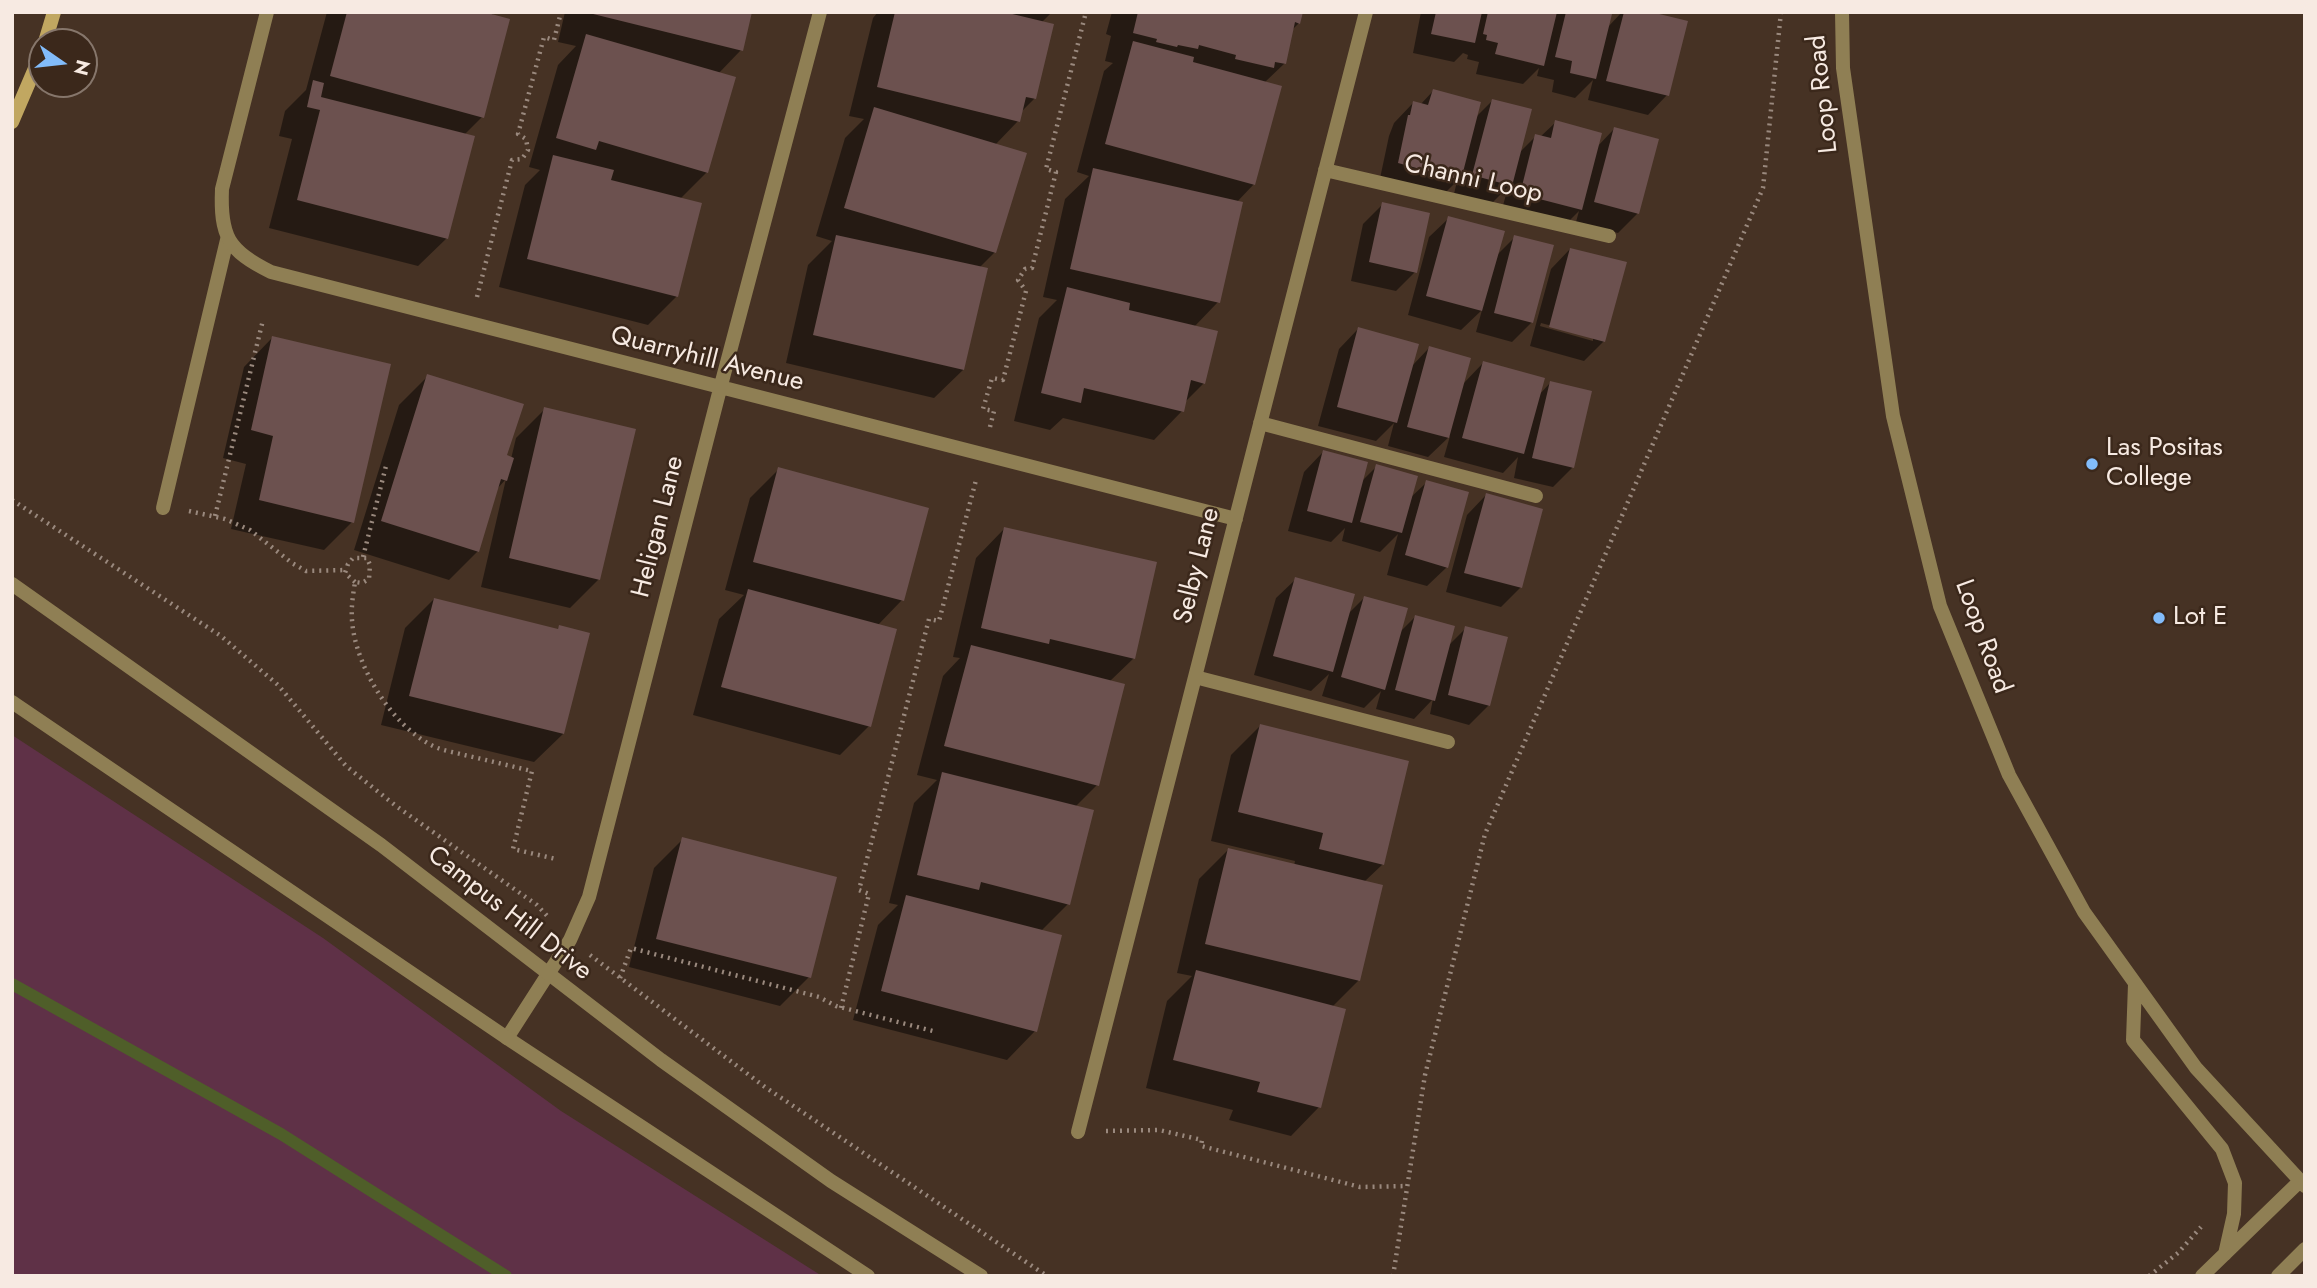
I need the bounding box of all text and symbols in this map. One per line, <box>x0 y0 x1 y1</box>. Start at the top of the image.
north arrow <box>28 28 98 98</box>
street label: Loop Road <box>1802 33 1846 155</box>
text: N <box>67 57 97 78</box>
street label: Channi Loop <box>1401 149 1545 211</box>
street label: Quarryhill Avenue <box>607 321 807 399</box>
place label: Las Positas College <box>2106 433 2223 494</box>
street label: Heligan Lane <box>626 453 692 601</box>
marker: Las Positas College <box>2084 456 2100 472</box>
street label: Selby Lane <box>1169 505 1227 627</box>
street label: Loop Road <box>1947 576 2017 698</box>
place label: Lot E <box>2173 602 2227 634</box>
marker: Lot E <box>2151 610 2167 626</box>
street label: Campus Hill Drive <box>420 840 598 988</box>

